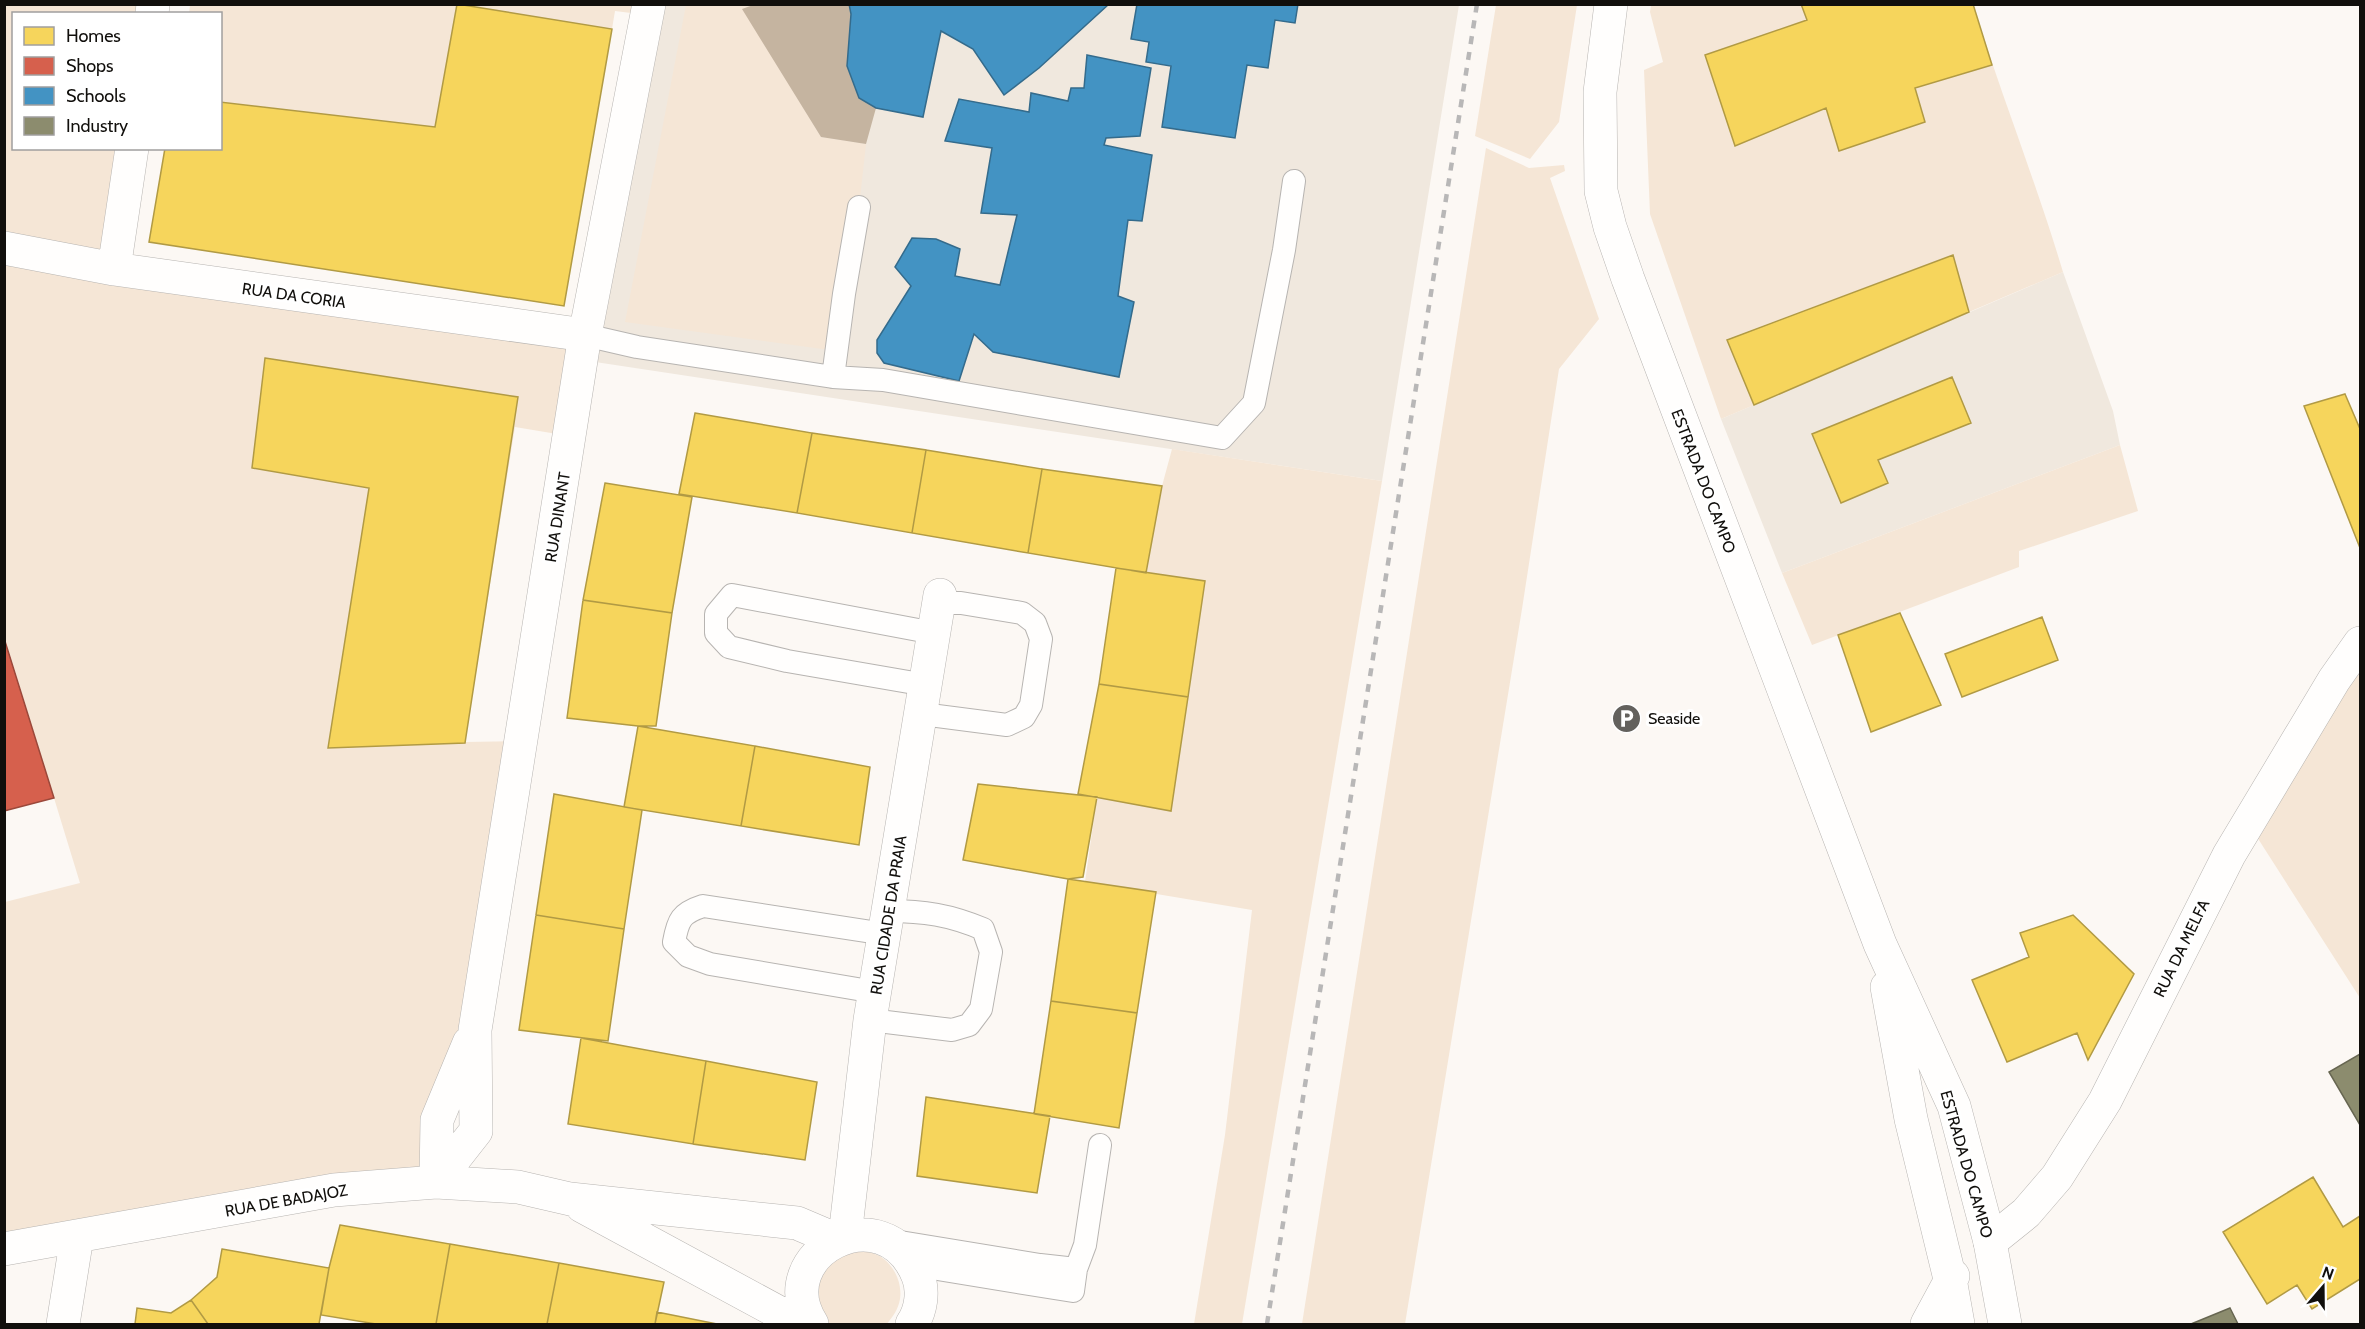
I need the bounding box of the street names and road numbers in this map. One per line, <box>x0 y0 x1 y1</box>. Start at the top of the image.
street label: RUA DA CORIA <box>241 279 347 312</box>
street label: ESTRADA DO CAMPO <box>1667 406 1740 556</box>
street label: RUA DINANT <box>541 470 574 564</box>
street label: RUA CIDADE DA PRAIA <box>866 834 911 996</box>
street label: RUA DA MELFA <box>2150 896 2213 1000</box>
street label: ESTRADA DO CAMPO <box>1936 1088 1997 1240</box>
street label: RUA DE BADAJOZ <box>223 1180 349 1221</box>

